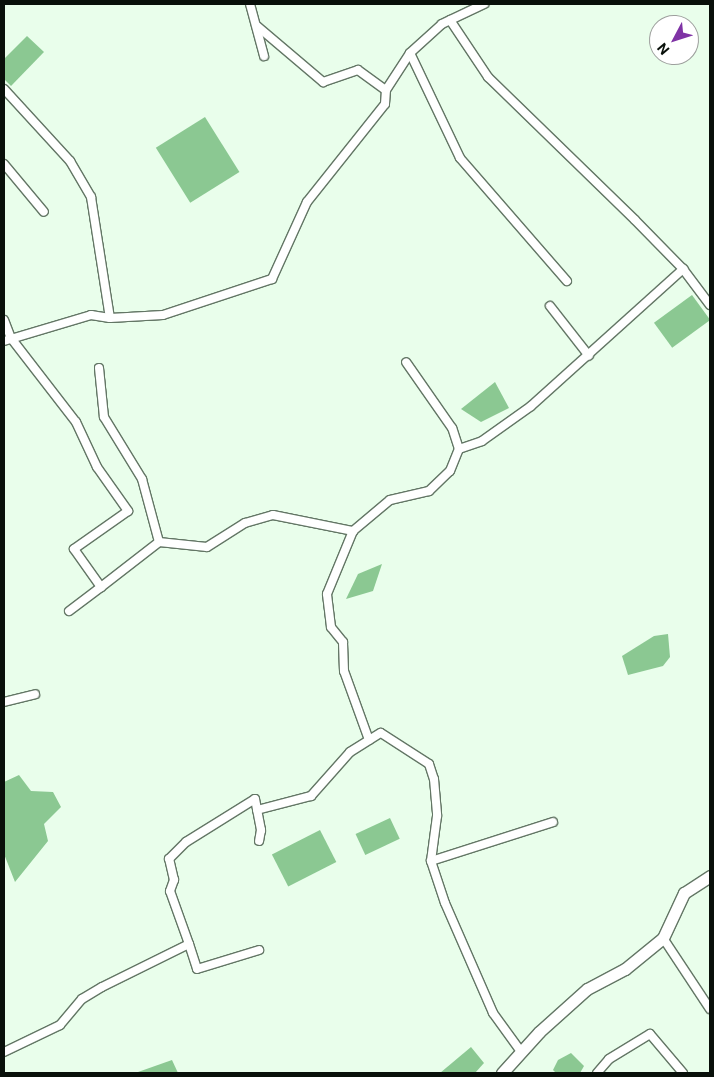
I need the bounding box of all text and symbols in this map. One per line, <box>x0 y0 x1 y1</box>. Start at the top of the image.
north arrow <box>649 15 699 65</box>
text: N <box>654 40 673 58</box>

